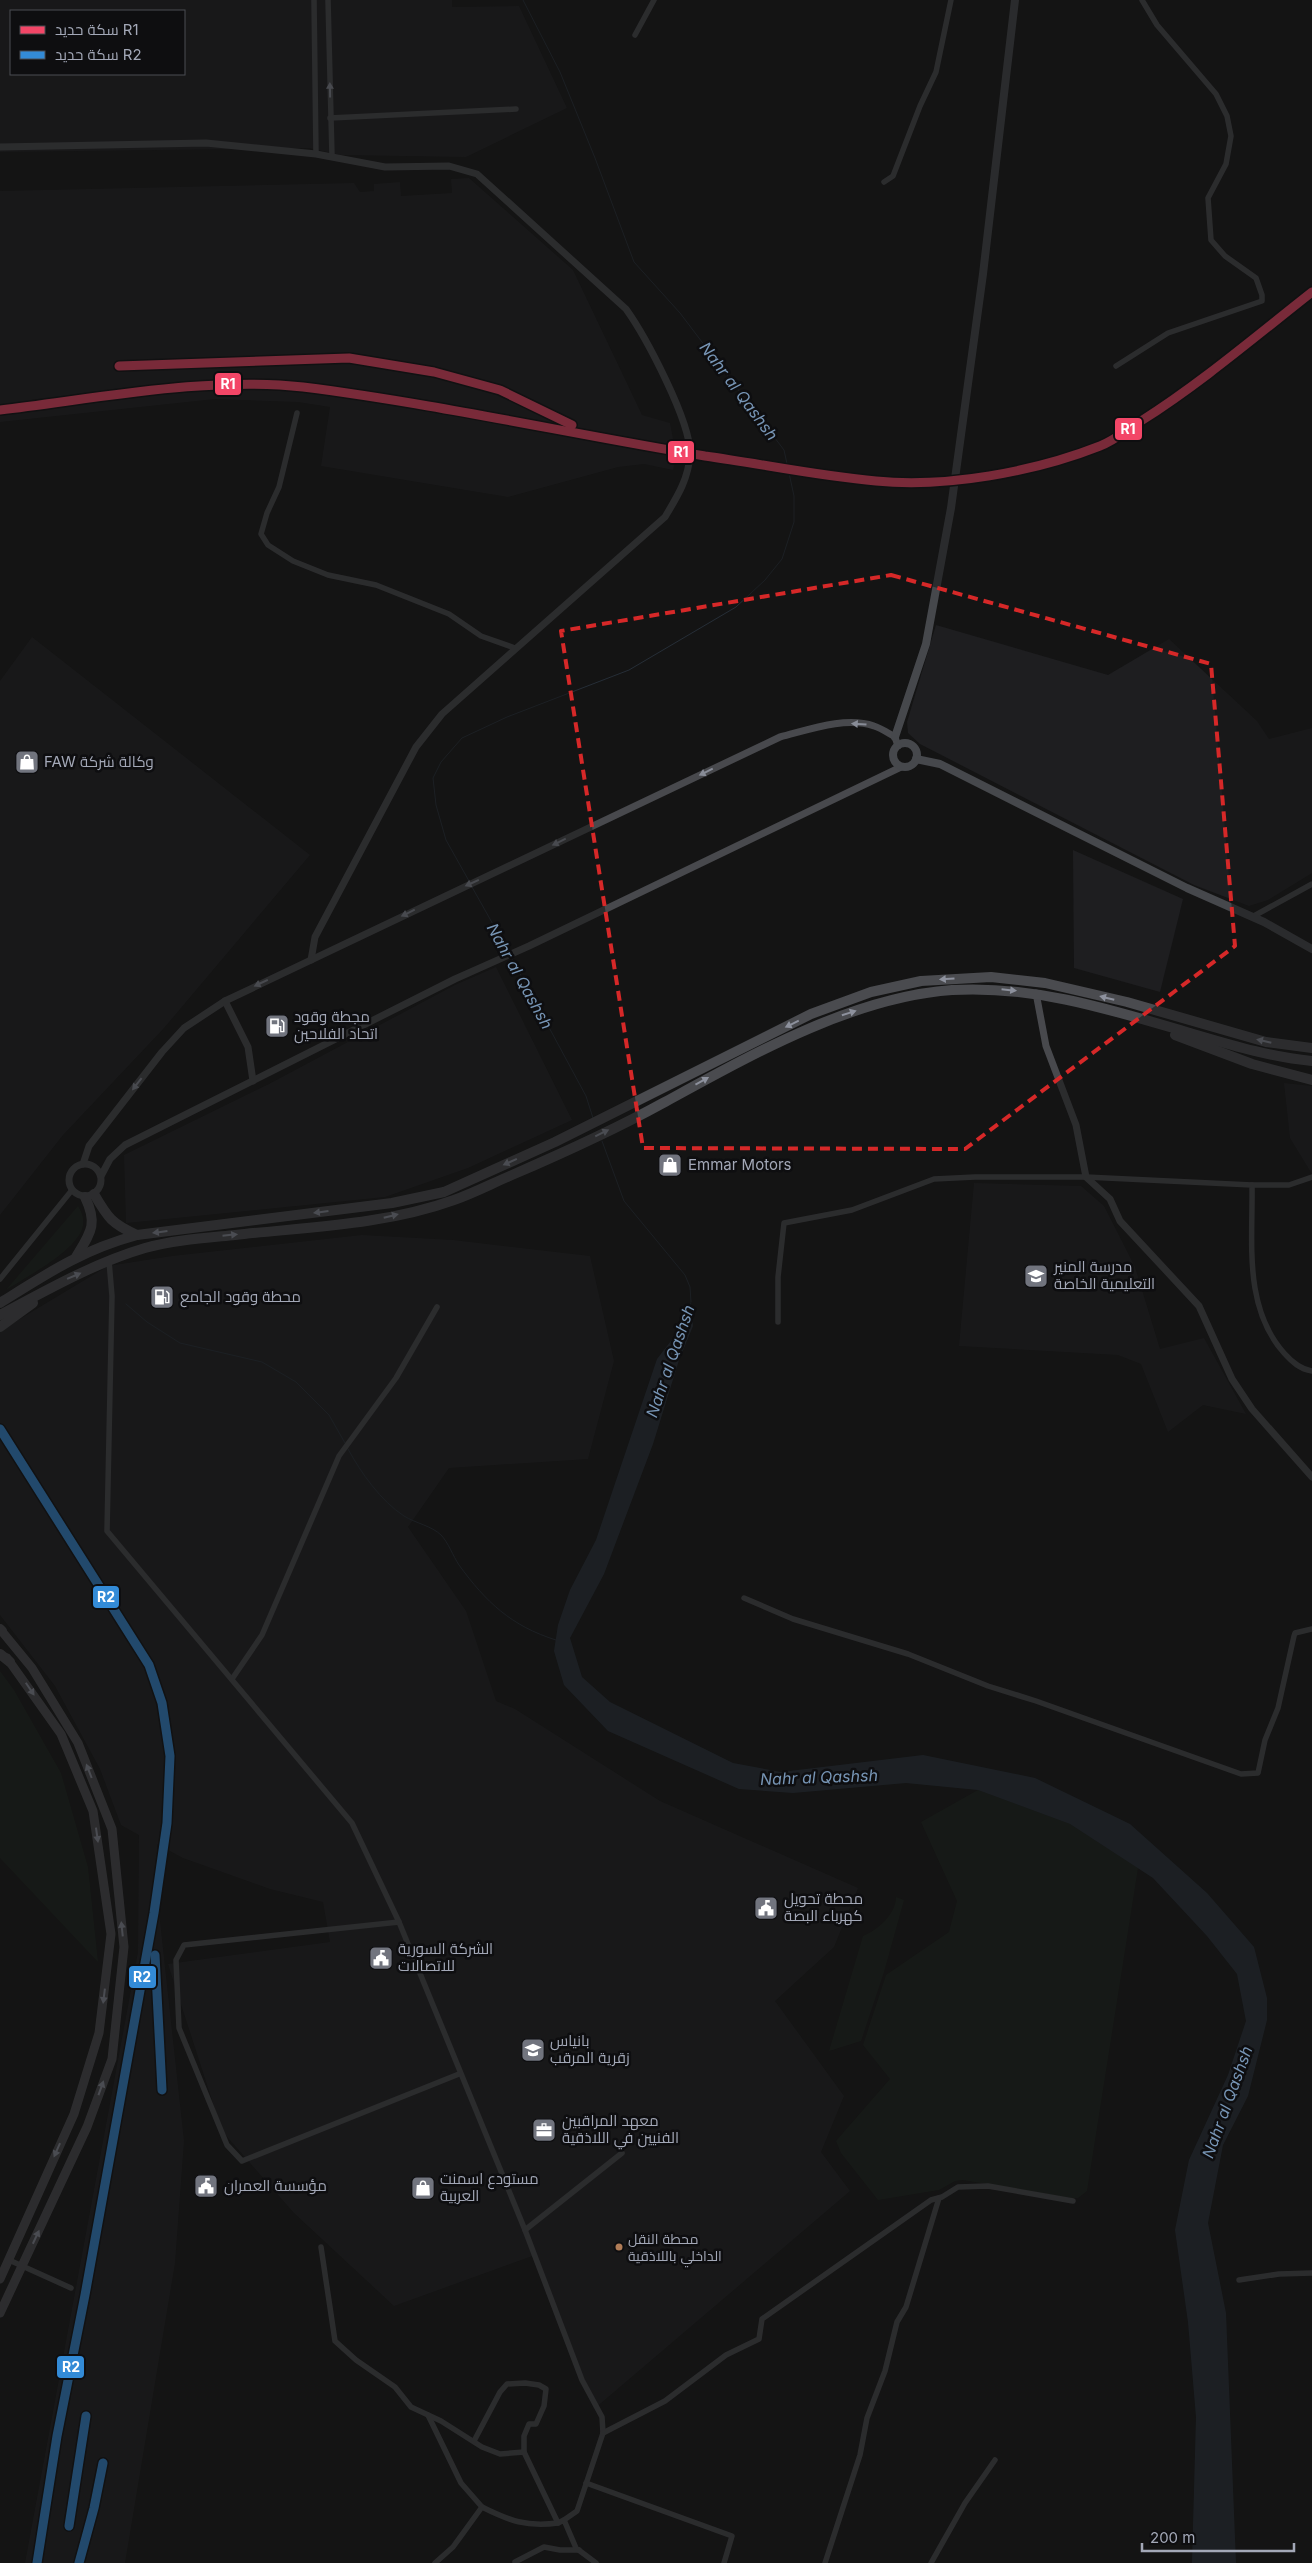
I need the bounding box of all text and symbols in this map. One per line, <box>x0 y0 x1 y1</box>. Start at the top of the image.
legend <box>10 10 185 75</box>
text: سكة حديد R1 <box>55 20 139 39</box>
text: سكة حديد R2 <box>55 45 142 64</box>
one-way arrow <box>325 82 333 98</box>
water label: Nahr al Qashsh <box>696 338 782 444</box>
line badge: R1 <box>214 372 242 396</box>
text: R1 <box>220 375 236 392</box>
line badge: R1 <box>1114 417 1143 441</box>
text: R1 <box>1120 420 1136 437</box>
line badge: R1 <box>667 440 695 464</box>
text: R1 <box>673 443 689 460</box>
one-way arrow <box>850 719 866 727</box>
shop icon: FAW وكالة شركة <box>14 749 40 775</box>
place label: FAW وكالة شركة <box>44 752 154 771</box>
one-way arrow <box>699 768 713 776</box>
one-way arrow <box>552 838 566 846</box>
one-way arrow <box>465 880 479 888</box>
one-way arrow <box>401 909 415 917</box>
water label: Nahr al Qashsh <box>483 920 557 1032</box>
one-way arrow <box>939 975 955 983</box>
one-way arrow <box>254 980 268 988</box>
one-way arrow <box>1001 986 1017 994</box>
one-way arrow <box>1100 994 1115 1002</box>
place label: مجطة وقود اتحاد الفلاحين <box>294 1007 378 1044</box>
one-way arrow <box>842 1009 857 1016</box>
fuel station icon: مجطة وقود اتحاد الفلاحين <box>264 1013 290 1039</box>
one-way arrow <box>785 1020 799 1028</box>
one-way arrow <box>1256 1037 1271 1045</box>
one-way arrow <box>132 1077 143 1090</box>
one-way arrow <box>695 1077 709 1086</box>
one-way arrow <box>595 1129 609 1137</box>
shop icon: Emmar Motors <box>657 1152 683 1178</box>
place label: Emmar Motors <box>688 1155 792 1174</box>
one-way arrow <box>503 1158 517 1166</box>
one-way arrow <box>313 1208 329 1216</box>
one-way arrow <box>384 1211 399 1219</box>
one-way arrow <box>152 1228 168 1236</box>
one-way arrow <box>223 1231 239 1239</box>
place label: مدرسة المنير التعليمية الخاصة <box>1053 1257 1155 1293</box>
school or university icon: مدرسة المنير التعليمية الخاصة <box>1023 1263 1049 1289</box>
one-way arrow <box>67 1271 81 1279</box>
fuel station icon: محطة وقود الجامع <box>149 1284 175 1310</box>
place label: محطة وقود الجامع <box>180 1287 301 1308</box>
water label: Nahr al Qashsh <box>641 1302 699 1420</box>
line badge: R2 <box>92 1585 120 1609</box>
text: R2 <box>97 1588 115 1605</box>
one-way arrow <box>25 1682 35 1695</box>
one-way arrow <box>85 1763 93 1778</box>
water label: Nahr al Qashsh <box>760 1765 878 1789</box>
one-way arrow <box>93 1827 101 1843</box>
place label: محطة تحويل كهرباء البصة <box>784 1889 863 1926</box>
public building icon: محطة تحويل كهرباء البصة <box>753 1895 779 1921</box>
one-way arrow <box>118 1920 126 1936</box>
place label: الشركة السورية للاتصالات <box>398 1939 493 1975</box>
public building icon: الشركة السورية للاتصالات <box>368 1945 394 1971</box>
line badge: R2 <box>128 1965 157 1989</box>
text: R2 <box>133 1968 151 1985</box>
one-way arrow <box>100 1988 108 2004</box>
place label: بانياس زقرية المرقب <box>550 2031 630 2067</box>
school or university icon: بانياس زقرية المرقب <box>520 2037 546 2063</box>
water label: Nahr al Qashsh <box>1197 2043 1257 2161</box>
one-way arrow <box>98 2081 105 2096</box>
place label: معهد المراقبين الفنيين في اللاذقية <box>562 2111 679 2150</box>
office icon: معهد المراقبين الفنيين في اللاذقية <box>531 2117 557 2143</box>
one-way arrow <box>53 2143 61 2157</box>
place label: مستودع اسمنت العربية <box>440 2169 539 2205</box>
public building icon: مؤسسة العمران <box>193 2173 219 2199</box>
shop icon: مستودع اسمنت العربية <box>410 2175 436 2201</box>
place label: مؤسسة العمران <box>224 2176 327 2196</box>
one-way arrow <box>32 2230 40 2244</box>
place label: محطة النقل الداخلي باللاذقية <box>628 2230 722 2268</box>
marker: محطة النقل الداخلي باللاذقية <box>614 2242 624 2252</box>
line badge: R2 <box>56 2355 85 2379</box>
text: R2 <box>62 2358 80 2375</box>
scale bar <box>1142 2520 1294 2552</box>
text: 200 m <box>1150 2528 1195 2547</box>

